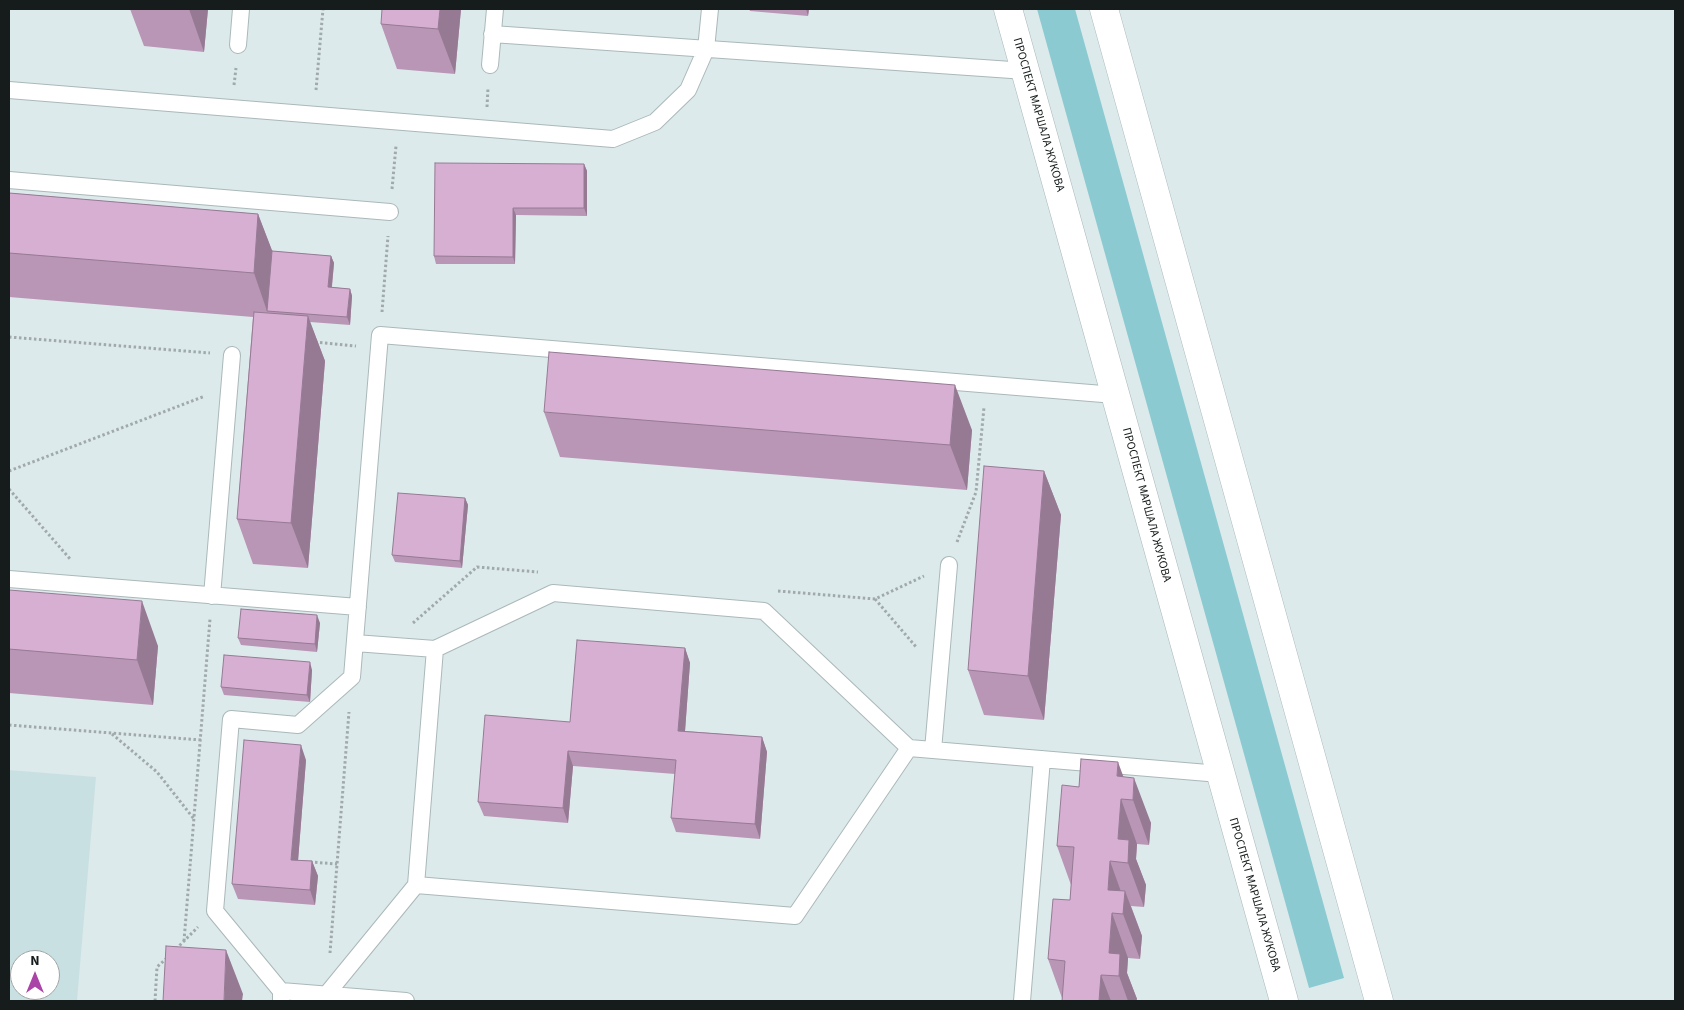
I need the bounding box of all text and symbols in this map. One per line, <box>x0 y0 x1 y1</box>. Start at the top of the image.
street label: ПРОСПЕКТ МАРШАЛА ЖУКОВА <box>1009 36 1067 194</box>
street label: ПРОСПЕКТ МАРШАЛА ЖУКОВА <box>1118 426 1174 584</box>
street label: ПРОСПЕКТ МАРШАЛА ЖУКОВА <box>1225 816 1283 974</box>
north arrow <box>10 950 60 1000</box>
text: N <box>30 951 40 971</box>

